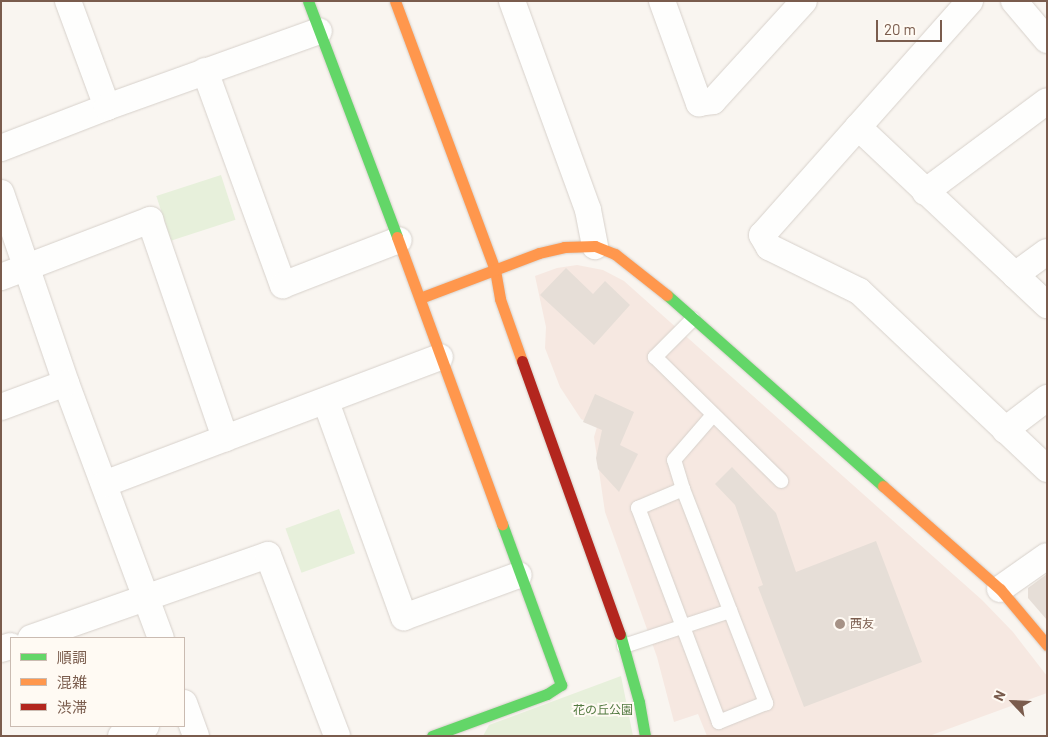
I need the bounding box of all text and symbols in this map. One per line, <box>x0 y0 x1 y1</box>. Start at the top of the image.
scale bar <box>878 10 944 42</box>
text: 20 m <box>884 20 916 38</box>
place label: 西友 <box>850 617 874 631</box>
marker: 西友 <box>834 618 846 630</box>
legend <box>10 637 185 727</box>
text: 順調 <box>57 648 87 666</box>
text: 混雑 <box>57 673 87 691</box>
north arrow <box>988 677 1038 727</box>
text: N <box>989 688 1009 703</box>
text: 渋滞 <box>57 698 87 716</box>
park label: 花の丘公園 <box>573 703 633 717</box>

